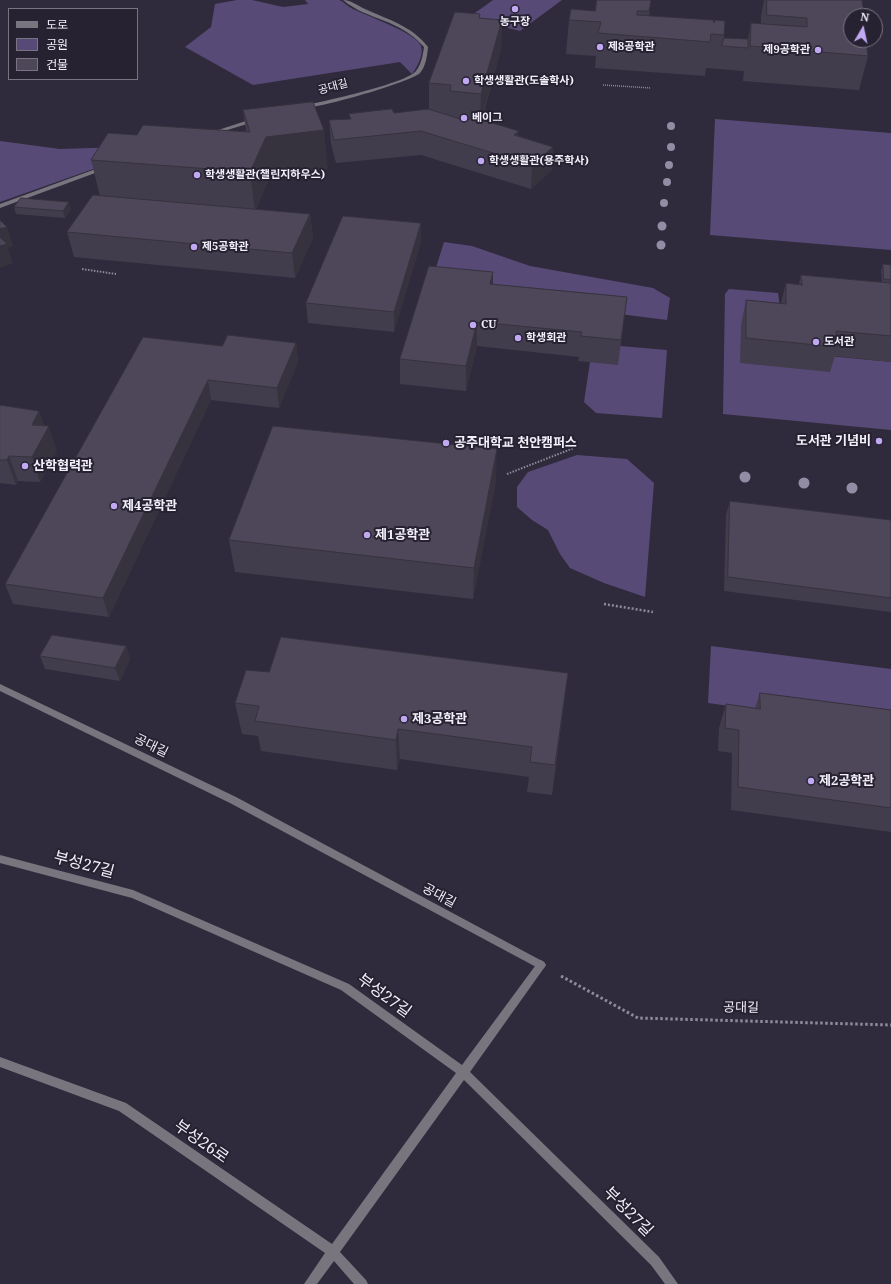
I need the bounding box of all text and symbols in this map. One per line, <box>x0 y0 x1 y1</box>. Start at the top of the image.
marker: 농구장 <box>510 4 520 14</box>
legend <box>8 8 138 80</box>
north arrow <box>843 8 883 48</box>
text: N <box>859 9 870 25</box>
place label: 농구장 <box>500 15 530 29</box>
text: 도로 <box>46 16 68 33</box>
text: 공원 <box>46 36 68 53</box>
place label: 제8공학관 <box>608 40 655 54</box>
marker: 제8공학관 <box>595 42 605 52</box>
place label: 제9공학관 <box>763 43 810 57</box>
marker: 제9공학관 <box>813 45 823 55</box>
text: 건물 <box>46 56 68 73</box>
place label: 학생생활관(도솔학사) <box>474 74 574 88</box>
marker: 학생생활관(도솔학사) <box>461 76 471 86</box>
street label: 공대길 <box>317 77 349 97</box>
place label: 베이그 <box>472 111 502 125</box>
marker: 베이그 <box>459 113 469 123</box>
place label: 학생생활관(용주학사) <box>489 154 589 168</box>
marker: 학생생활관(용주학사) <box>476 156 486 166</box>
place label: 학생생활관(챌린지하우스) <box>205 168 325 182</box>
marker: 학생생활관(챌린지하우스) <box>192 170 202 180</box>
place label: 제5공학관 <box>202 240 249 254</box>
marker: 제5공학관 <box>189 242 199 252</box>
place label: CU <box>481 318 497 332</box>
marker: CU <box>468 320 478 330</box>
place label: 학생회관 <box>526 331 566 345</box>
marker: 학생회관 <box>513 333 523 343</box>
place label: 도서관 <box>824 335 854 349</box>
marker: 도서관 <box>811 337 821 347</box>
place label: 도서관 기념비 <box>796 433 871 449</box>
place label: 공주대학교 천안캠퍼스 <box>454 435 577 451</box>
marker: 도서관 기념비 <box>874 436 884 446</box>
marker: 공주대학교 천안캠퍼스 <box>441 438 451 448</box>
place label: 산학협력관 <box>33 458 93 474</box>
marker: 산학협력관 <box>20 461 30 471</box>
place label: 제4공학관 <box>122 498 177 514</box>
marker: 제4공학관 <box>109 501 119 511</box>
place label: 제1공학관 <box>375 527 430 543</box>
marker: 제1공학관 <box>362 530 372 540</box>
place label: 제3공학관 <box>412 711 467 727</box>
marker: 제3공학관 <box>399 714 409 724</box>
street label: 공대길 <box>131 731 171 761</box>
place label: 제2공학관 <box>819 773 874 789</box>
marker: 제2공학관 <box>806 776 816 786</box>
street label: 부성27길 <box>52 848 116 882</box>
street label: 공대길 <box>419 881 459 911</box>
street label: 부성27길 <box>353 970 415 1022</box>
street label: 공대길 <box>723 1000 759 1016</box>
street label: 부성26로 <box>170 1116 232 1168</box>
street label: 부성27길 <box>599 1183 657 1241</box>

